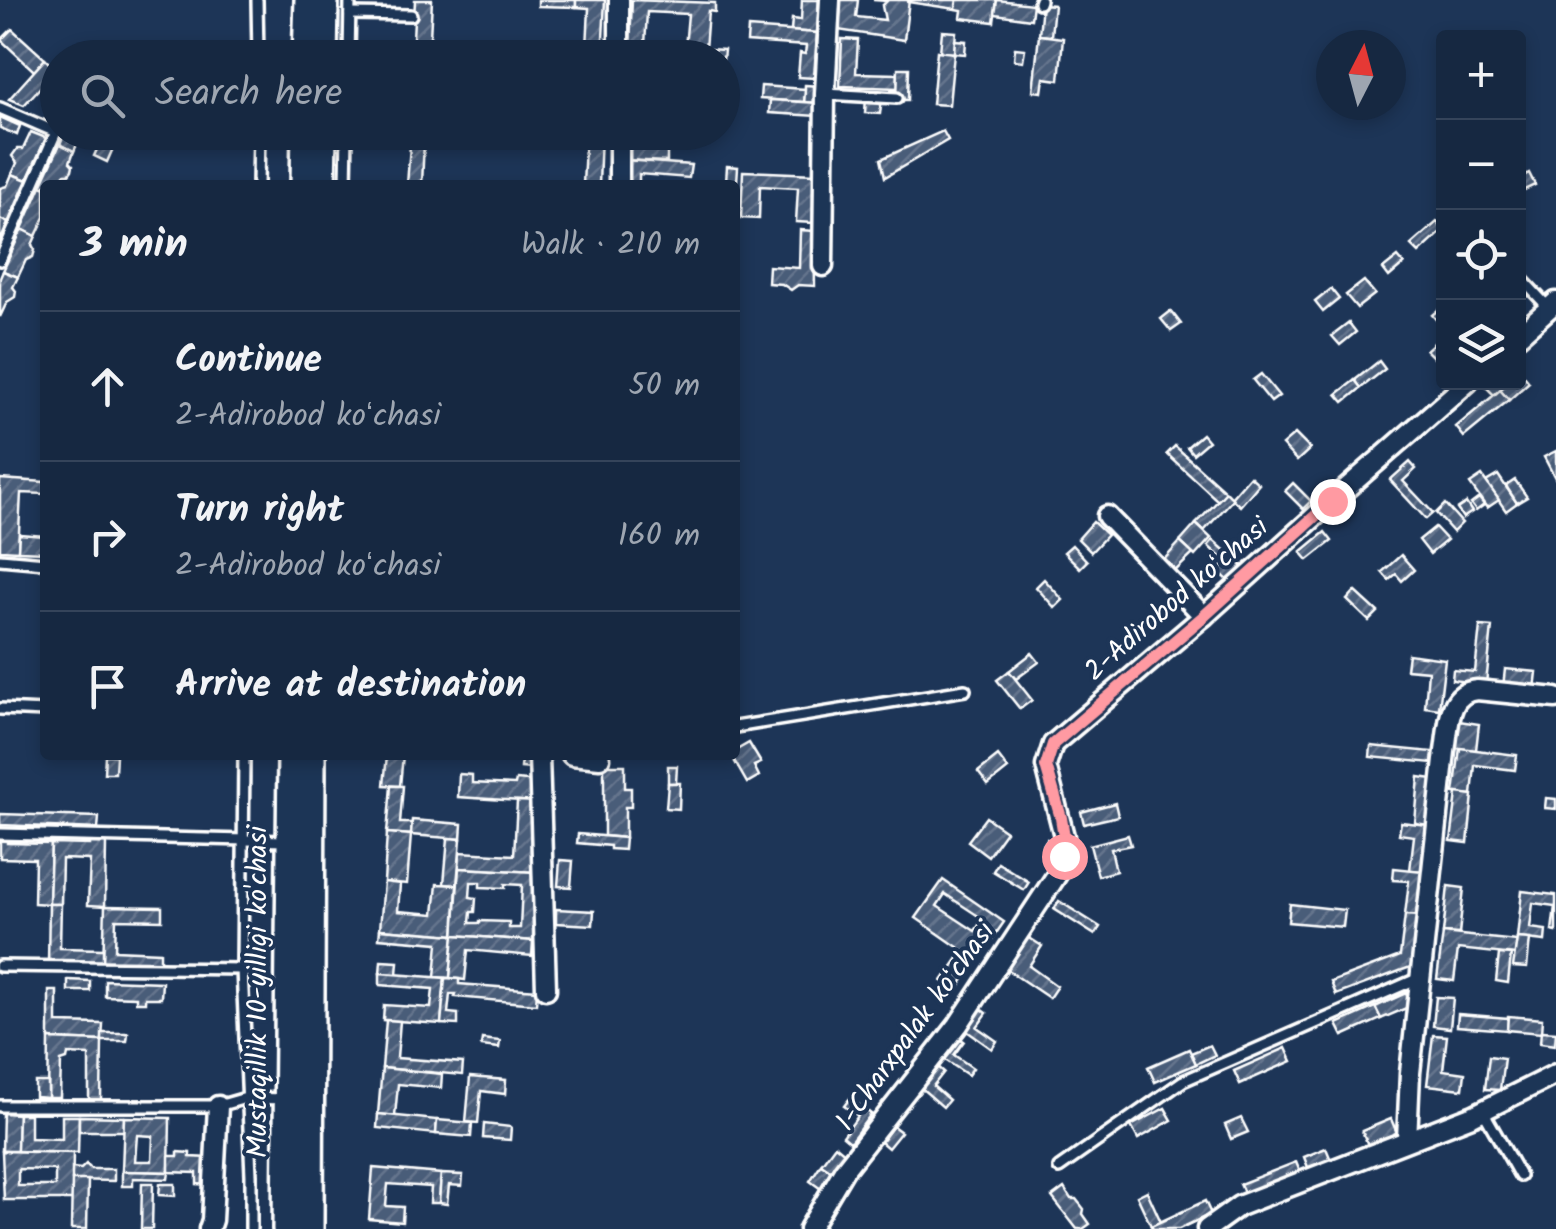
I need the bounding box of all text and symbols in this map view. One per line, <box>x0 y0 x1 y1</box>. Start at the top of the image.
north arrow <box>1316 30 1406 120</box>
map controls <box>1436 30 1526 390</box>
button: + <box>1436 30 1526 120</box>
search box <box>40 40 740 150</box>
text: Search here <box>155 65 342 125</box>
icon: search <box>75 68 130 123</box>
button: − <box>1436 120 1526 210</box>
button: locate <box>1436 210 1526 300</box>
text: 3 min <box>80 212 188 279</box>
text: Walk · 210 m <box>521 220 700 271</box>
button: layers <box>1436 300 1526 390</box>
text: Continue <box>175 331 322 391</box>
icon: ahead <box>80 359 135 414</box>
text: 50 m <box>629 361 700 412</box>
text: 2-Adirobod koʻchasi <box>175 391 441 442</box>
route end <box>1310 479 1356 525</box>
text: Turn right <box>175 481 344 541</box>
street label: 2-Adirobod koʻchasi <box>1074 506 1281 693</box>
icon: right <box>80 509 135 564</box>
text: 160 m <box>618 511 700 562</box>
text: 2-Adirobod koʻchasi <box>175 541 441 592</box>
text: Arrive at destination <box>175 656 526 716</box>
icon: arrive <box>80 659 135 714</box>
street label: Mustaqillik 10-yilligi ko'chasi <box>236 825 281 1158</box>
route start <box>1042 834 1088 880</box>
street label: 1-Charxpalak koʻchasi <box>824 912 1008 1141</box>

